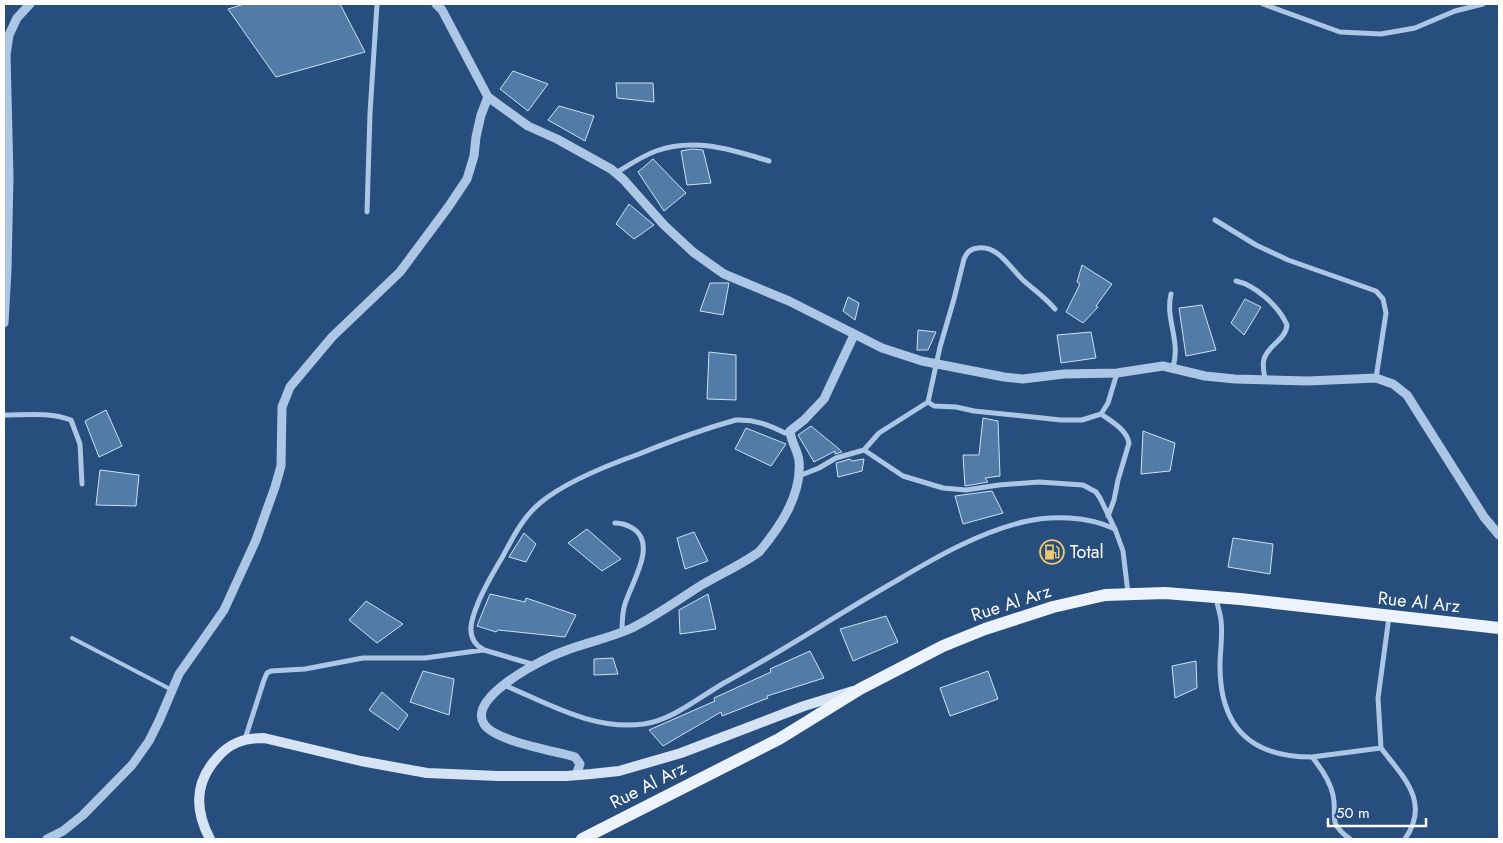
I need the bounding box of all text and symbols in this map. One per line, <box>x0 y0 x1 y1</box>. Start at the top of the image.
fuel station icon: Total <box>1039 539 1065 565</box>
place label: Total <box>1070 539 1104 565</box>
street label: Rue Al Arz <box>968 578 1055 628</box>
street label: Rue Al Arz <box>1377 585 1462 619</box>
street label: Rue Al Arz <box>605 754 691 815</box>
scale bar <box>1328 796 1426 828</box>
text: 50 m <box>1336 802 1370 824</box>

